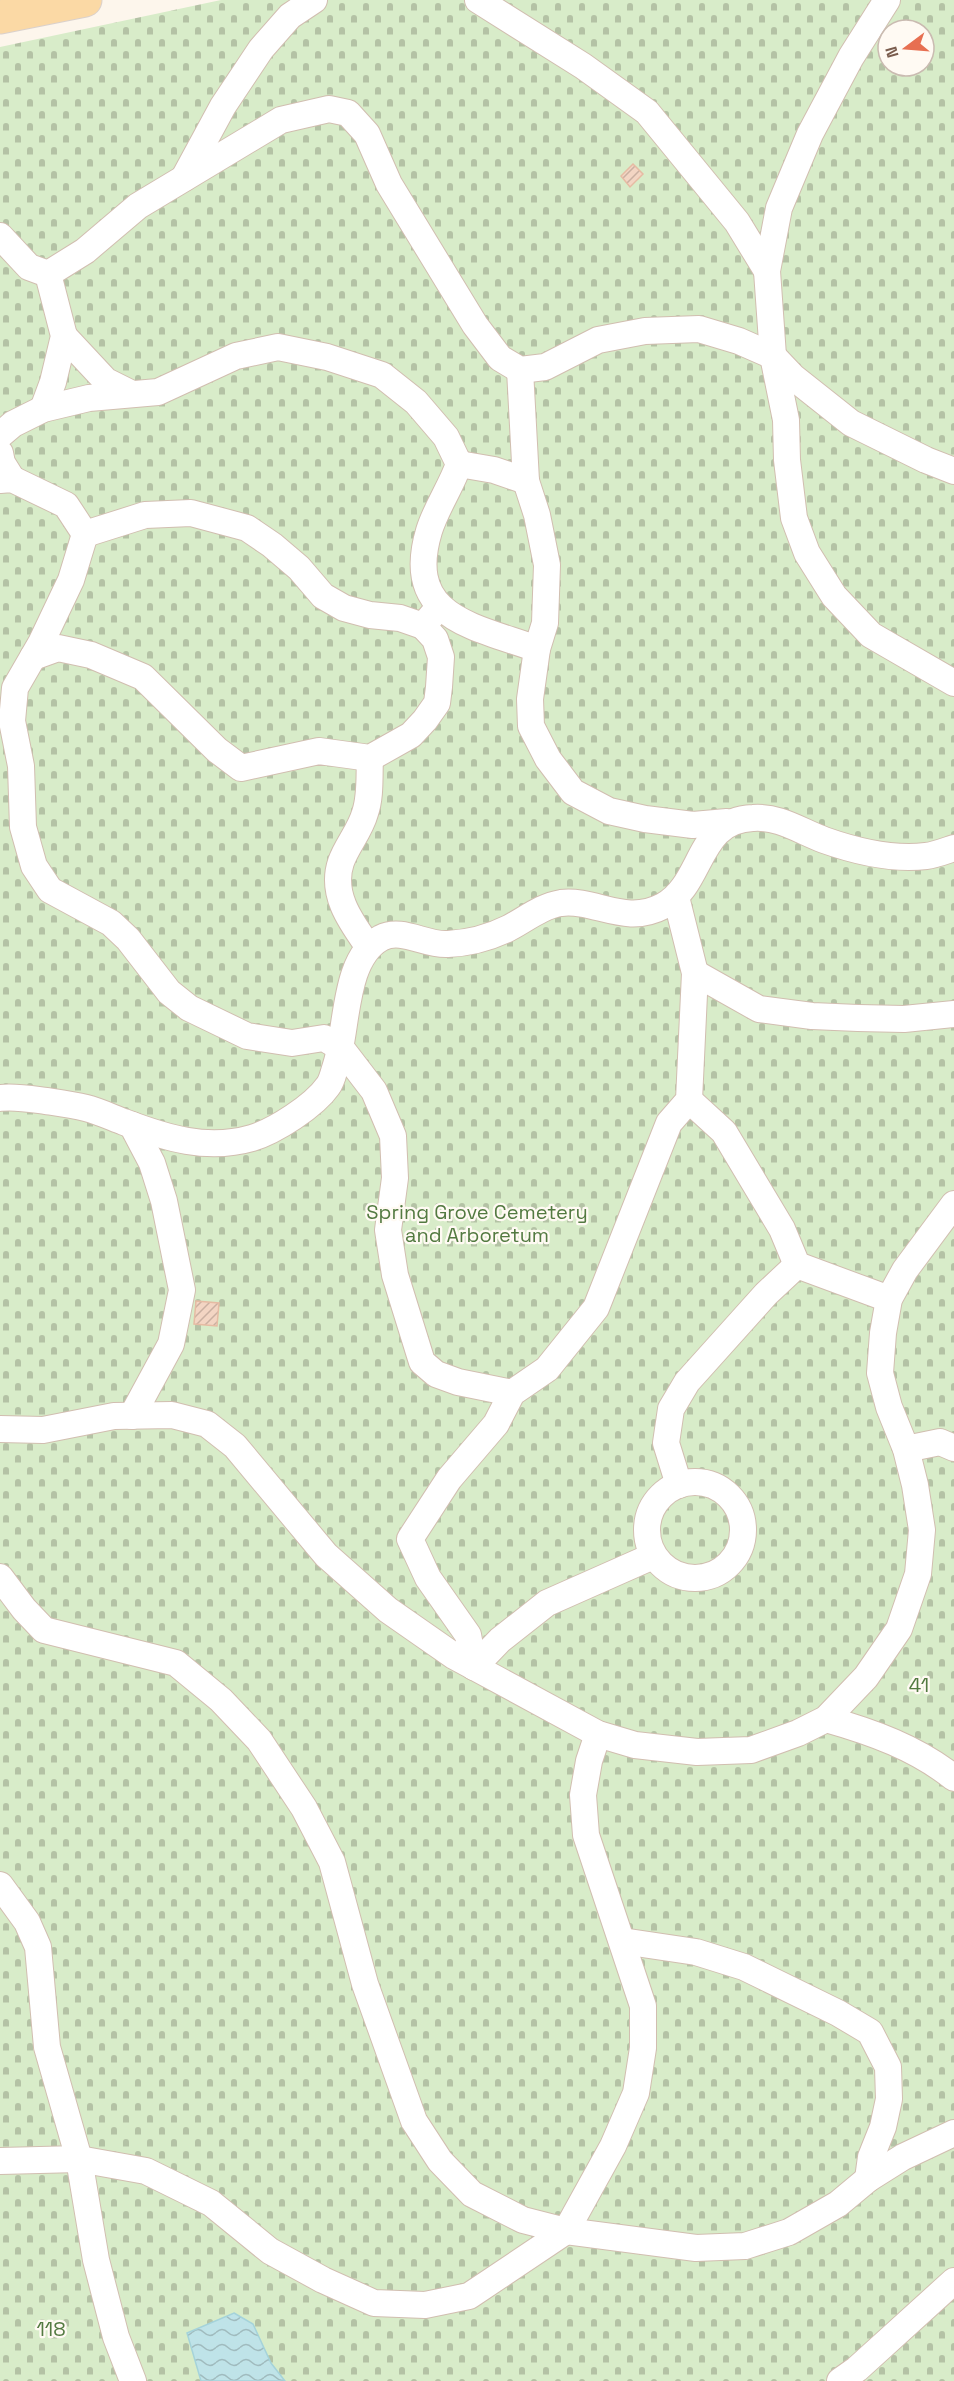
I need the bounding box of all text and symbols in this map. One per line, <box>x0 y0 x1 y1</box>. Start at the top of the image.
north arrow <box>876 18 936 78</box>
text: N <box>880 44 904 60</box>
park label: Spring Grove Cemetery and Arboretum <box>366 1199 588 1248</box>
park label: 41 <box>909 1672 929 1698</box>
park label: 118 <box>36 2316 66 2342</box>

